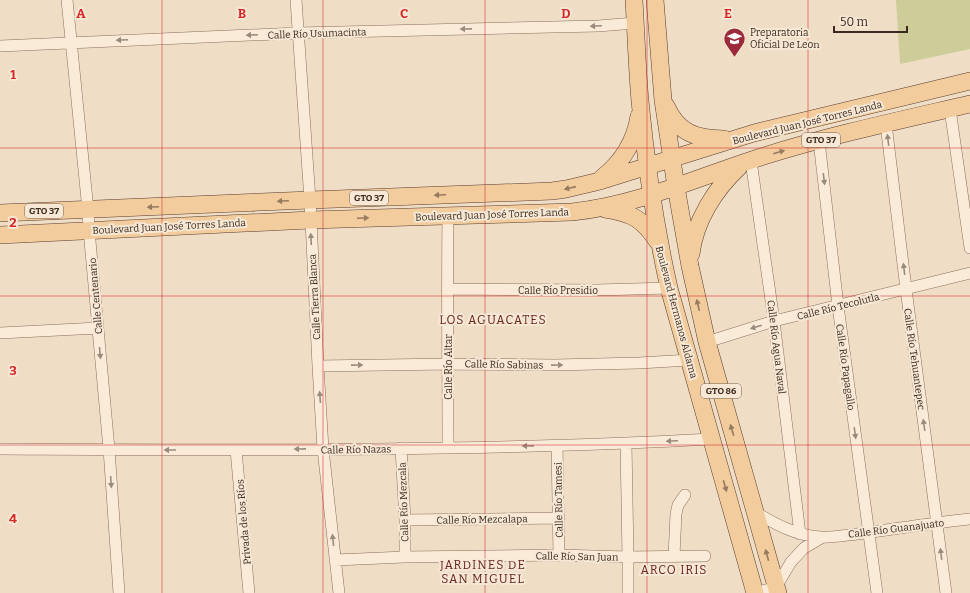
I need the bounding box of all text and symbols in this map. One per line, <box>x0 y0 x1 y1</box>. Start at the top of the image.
text: A <box>76 6 86 21</box>
text: B <box>238 6 246 21</box>
text: C <box>400 6 408 21</box>
text: D <box>561 6 571 21</box>
text: E <box>724 6 732 21</box>
scale bar <box>834 8 907 34</box>
text: 50 m <box>840 15 869 29</box>
one-way arrow <box>589 23 602 29</box>
street label: Calle Río Usumacinta <box>267 25 367 42</box>
school or university icon: Preparatoria Oficial De Leon <box>722 25 748 58</box>
one-way arrow <box>460 26 472 33</box>
place label: Preparatoria Oficial De Leon <box>750 27 820 51</box>
one-way arrow <box>246 31 258 38</box>
one-way arrow <box>115 37 128 43</box>
text: 1 <box>10 67 16 82</box>
street label: Boulevard Juan José Torres Landa <box>731 98 884 147</box>
road number: GTO 37 <box>802 133 840 147</box>
one-way arrow <box>884 134 891 146</box>
one-way arrow <box>773 149 785 155</box>
one-way arrow <box>820 173 827 185</box>
one-way arrow <box>564 185 576 191</box>
road number: GTO 37 <box>350 191 388 205</box>
one-way arrow <box>433 192 446 198</box>
one-way arrow <box>276 198 289 204</box>
one-way arrow <box>147 203 159 210</box>
road number: GTO 37 <box>25 204 63 218</box>
street label: Boulevard Juan José Torres Landa <box>415 206 570 224</box>
text: 2 <box>9 215 17 230</box>
one-way arrow <box>357 215 370 221</box>
street label: Boulevard Juan José Torres Landa <box>92 217 247 237</box>
one-way arrow <box>308 233 315 245</box>
street label: Boulevard Hermanos Aldama <box>653 245 700 380</box>
street label: Calle Tierra Blanca <box>307 253 323 340</box>
street label: Calle Centenario <box>87 257 105 335</box>
one-way arrow <box>900 263 907 275</box>
street label: Calle Río Presidio <box>518 284 598 297</box>
street label: Calle Río Tecolutla <box>796 290 881 323</box>
one-way arrow <box>695 299 701 311</box>
street label: Calle Río Agua Naval <box>764 299 789 395</box>
street label: Calle Río Tehuantepec <box>901 307 928 411</box>
district label: LOS AGUACATES <box>439 313 547 327</box>
street label: Calle Río Papagallo <box>833 323 858 411</box>
one-way arrow <box>749 324 761 330</box>
street label: Calle Río Altar <box>442 334 455 400</box>
one-way arrow <box>97 347 103 359</box>
street label: Calle Río Sabinas <box>465 357 544 372</box>
one-way arrow <box>351 362 364 368</box>
one-way arrow <box>551 362 564 368</box>
text: 3 <box>9 363 17 378</box>
road number: GTO 86 <box>701 384 741 398</box>
one-way arrow <box>316 391 323 403</box>
one-way arrow <box>921 419 927 431</box>
one-way arrow <box>729 424 735 436</box>
one-way arrow <box>852 427 859 439</box>
one-way arrow <box>665 438 678 444</box>
street label: Calle Río Nazas <box>321 442 392 457</box>
one-way arrow <box>521 443 534 449</box>
one-way arrow <box>293 446 306 452</box>
one-way arrow <box>163 447 176 453</box>
street label: Calle Río Mezcala <box>396 461 411 542</box>
street label: Calle Río Tamesi <box>551 462 566 538</box>
one-way arrow <box>108 476 115 488</box>
street label: Privada de los Ríos <box>233 479 254 565</box>
one-way arrow <box>722 481 728 493</box>
text: 4 <box>9 511 17 526</box>
street label: Calle Río Mezcalapa <box>436 512 528 527</box>
street label: Calle Río Guanajuato <box>847 516 945 541</box>
one-way arrow <box>330 534 337 546</box>
one-way arrow <box>938 548 945 560</box>
street label: Calle Río San Juan <box>535 549 619 564</box>
one-way arrow <box>764 549 770 561</box>
district label: JARDINES DE SAN MIGUEL <box>439 558 526 586</box>
district label: ARCO IRIS <box>641 563 707 577</box>

